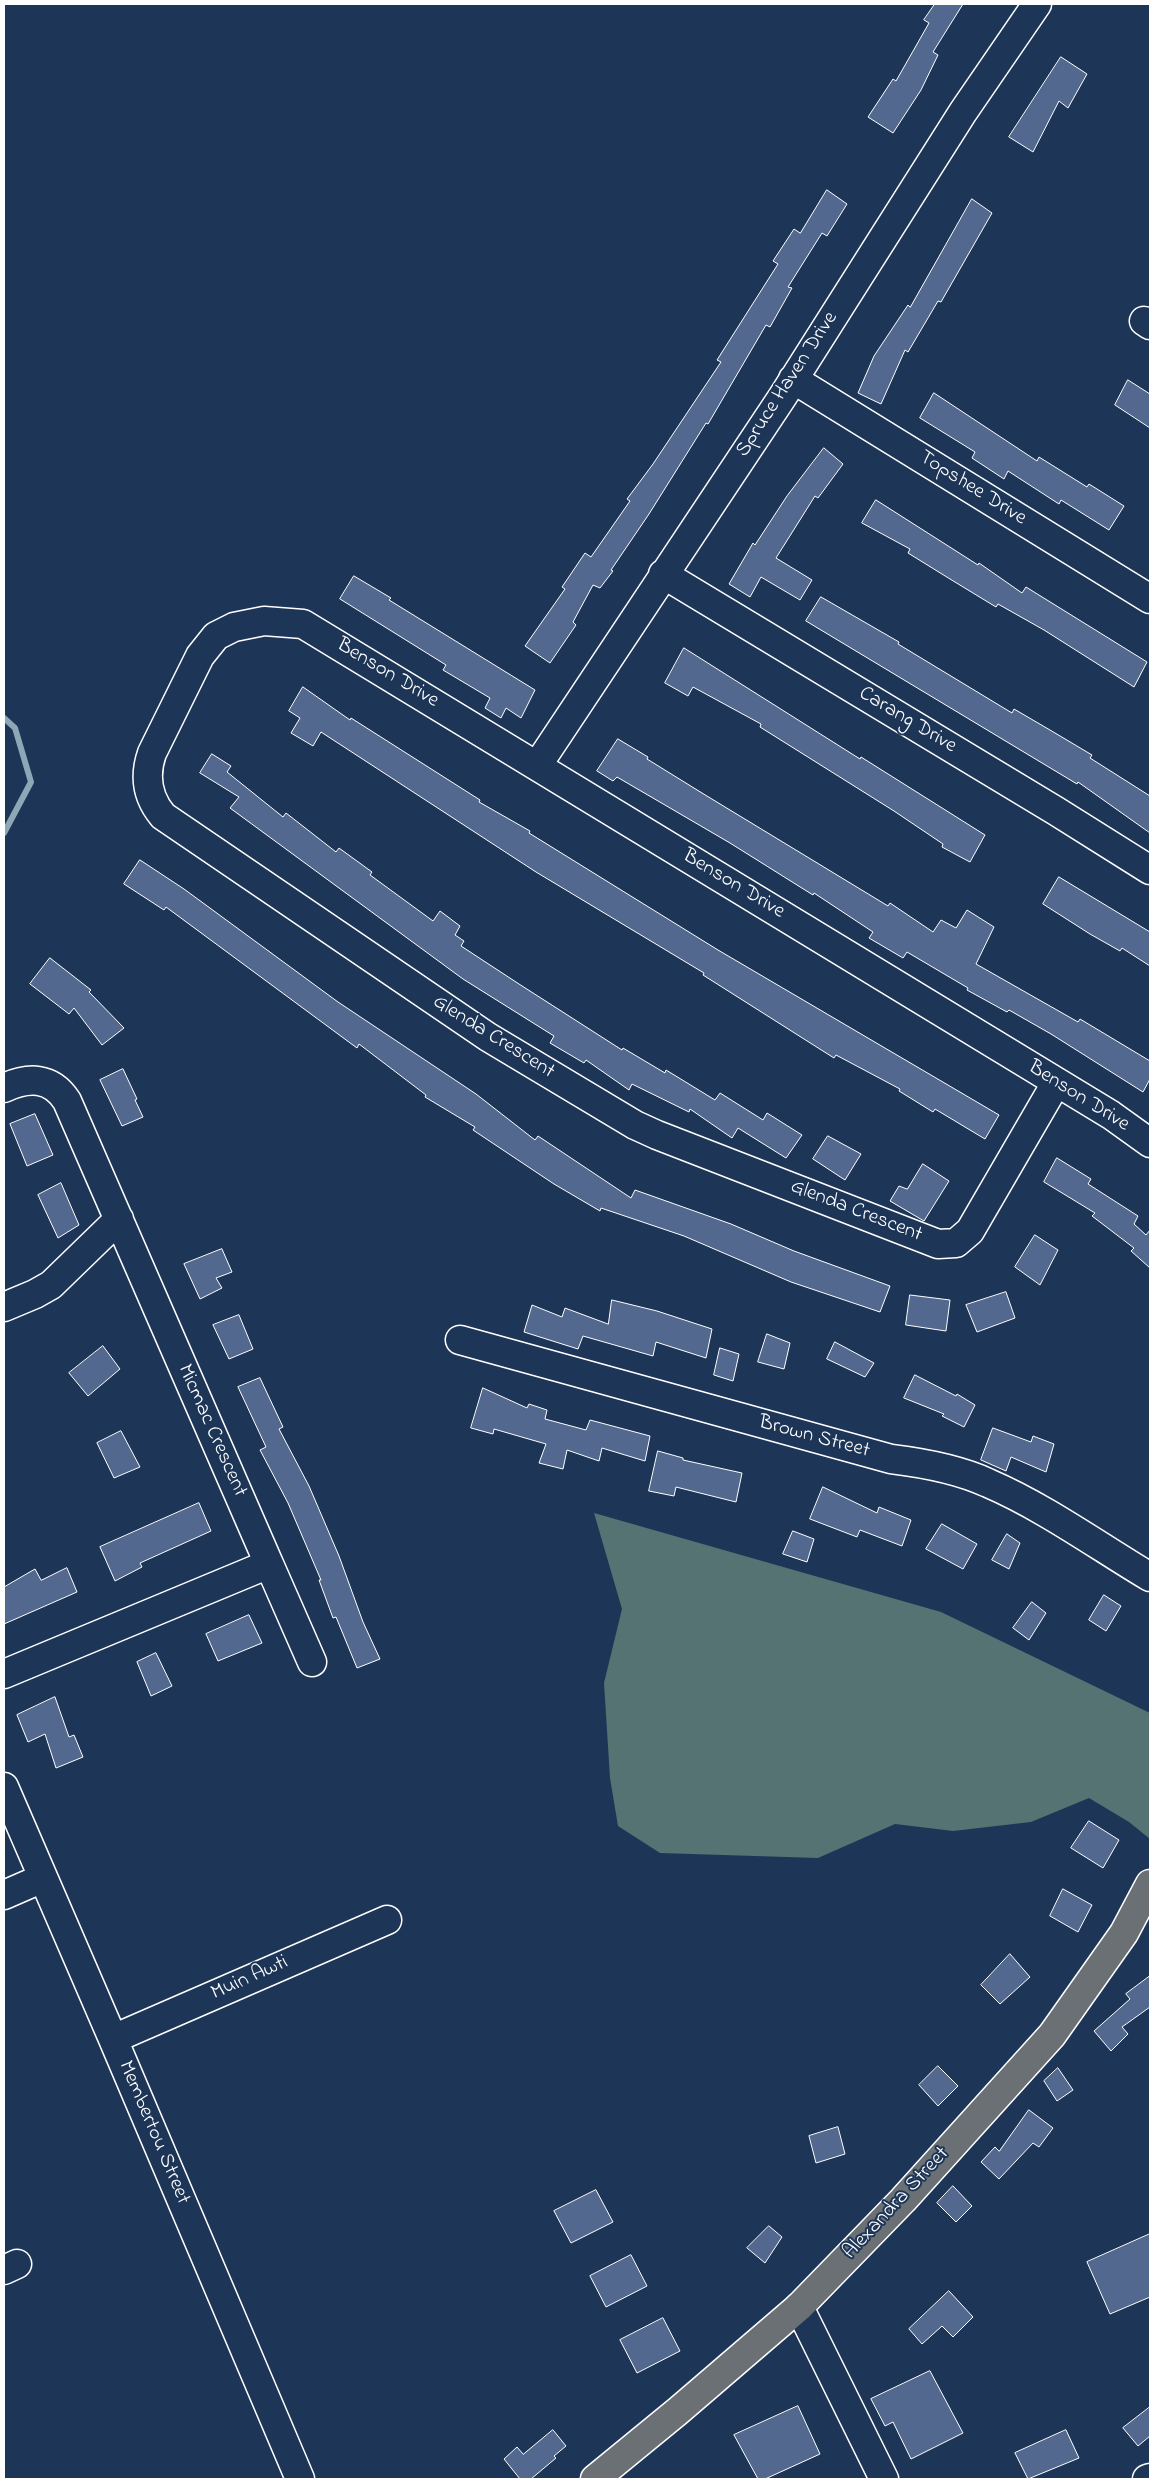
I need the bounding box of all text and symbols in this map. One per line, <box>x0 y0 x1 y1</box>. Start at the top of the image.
street label: Spruce Haven Drive <box>732 307 844 463</box>
street label: Topshee Drive <box>914 446 1030 532</box>
street label: Benson Drive <box>331 634 443 714</box>
street label: Carang Drive <box>854 682 960 760</box>
street label: Benson Drive <box>677 845 789 925</box>
street label: Glenda Crescent <box>427 990 559 1086</box>
street label: Benson Drive <box>1023 1056 1133 1138</box>
street label: Glenda Crescent <box>787 1175 925 1249</box>
street label: Micmac Crescent <box>171 1361 251 1501</box>
street label: Brown Street <box>756 1411 872 1465</box>
street label: Muin Awti <box>208 1951 292 2007</box>
street label: Membertou Street <box>111 2057 195 2209</box>
street label: Alexandra Street <box>838 2142 956 2266</box>

